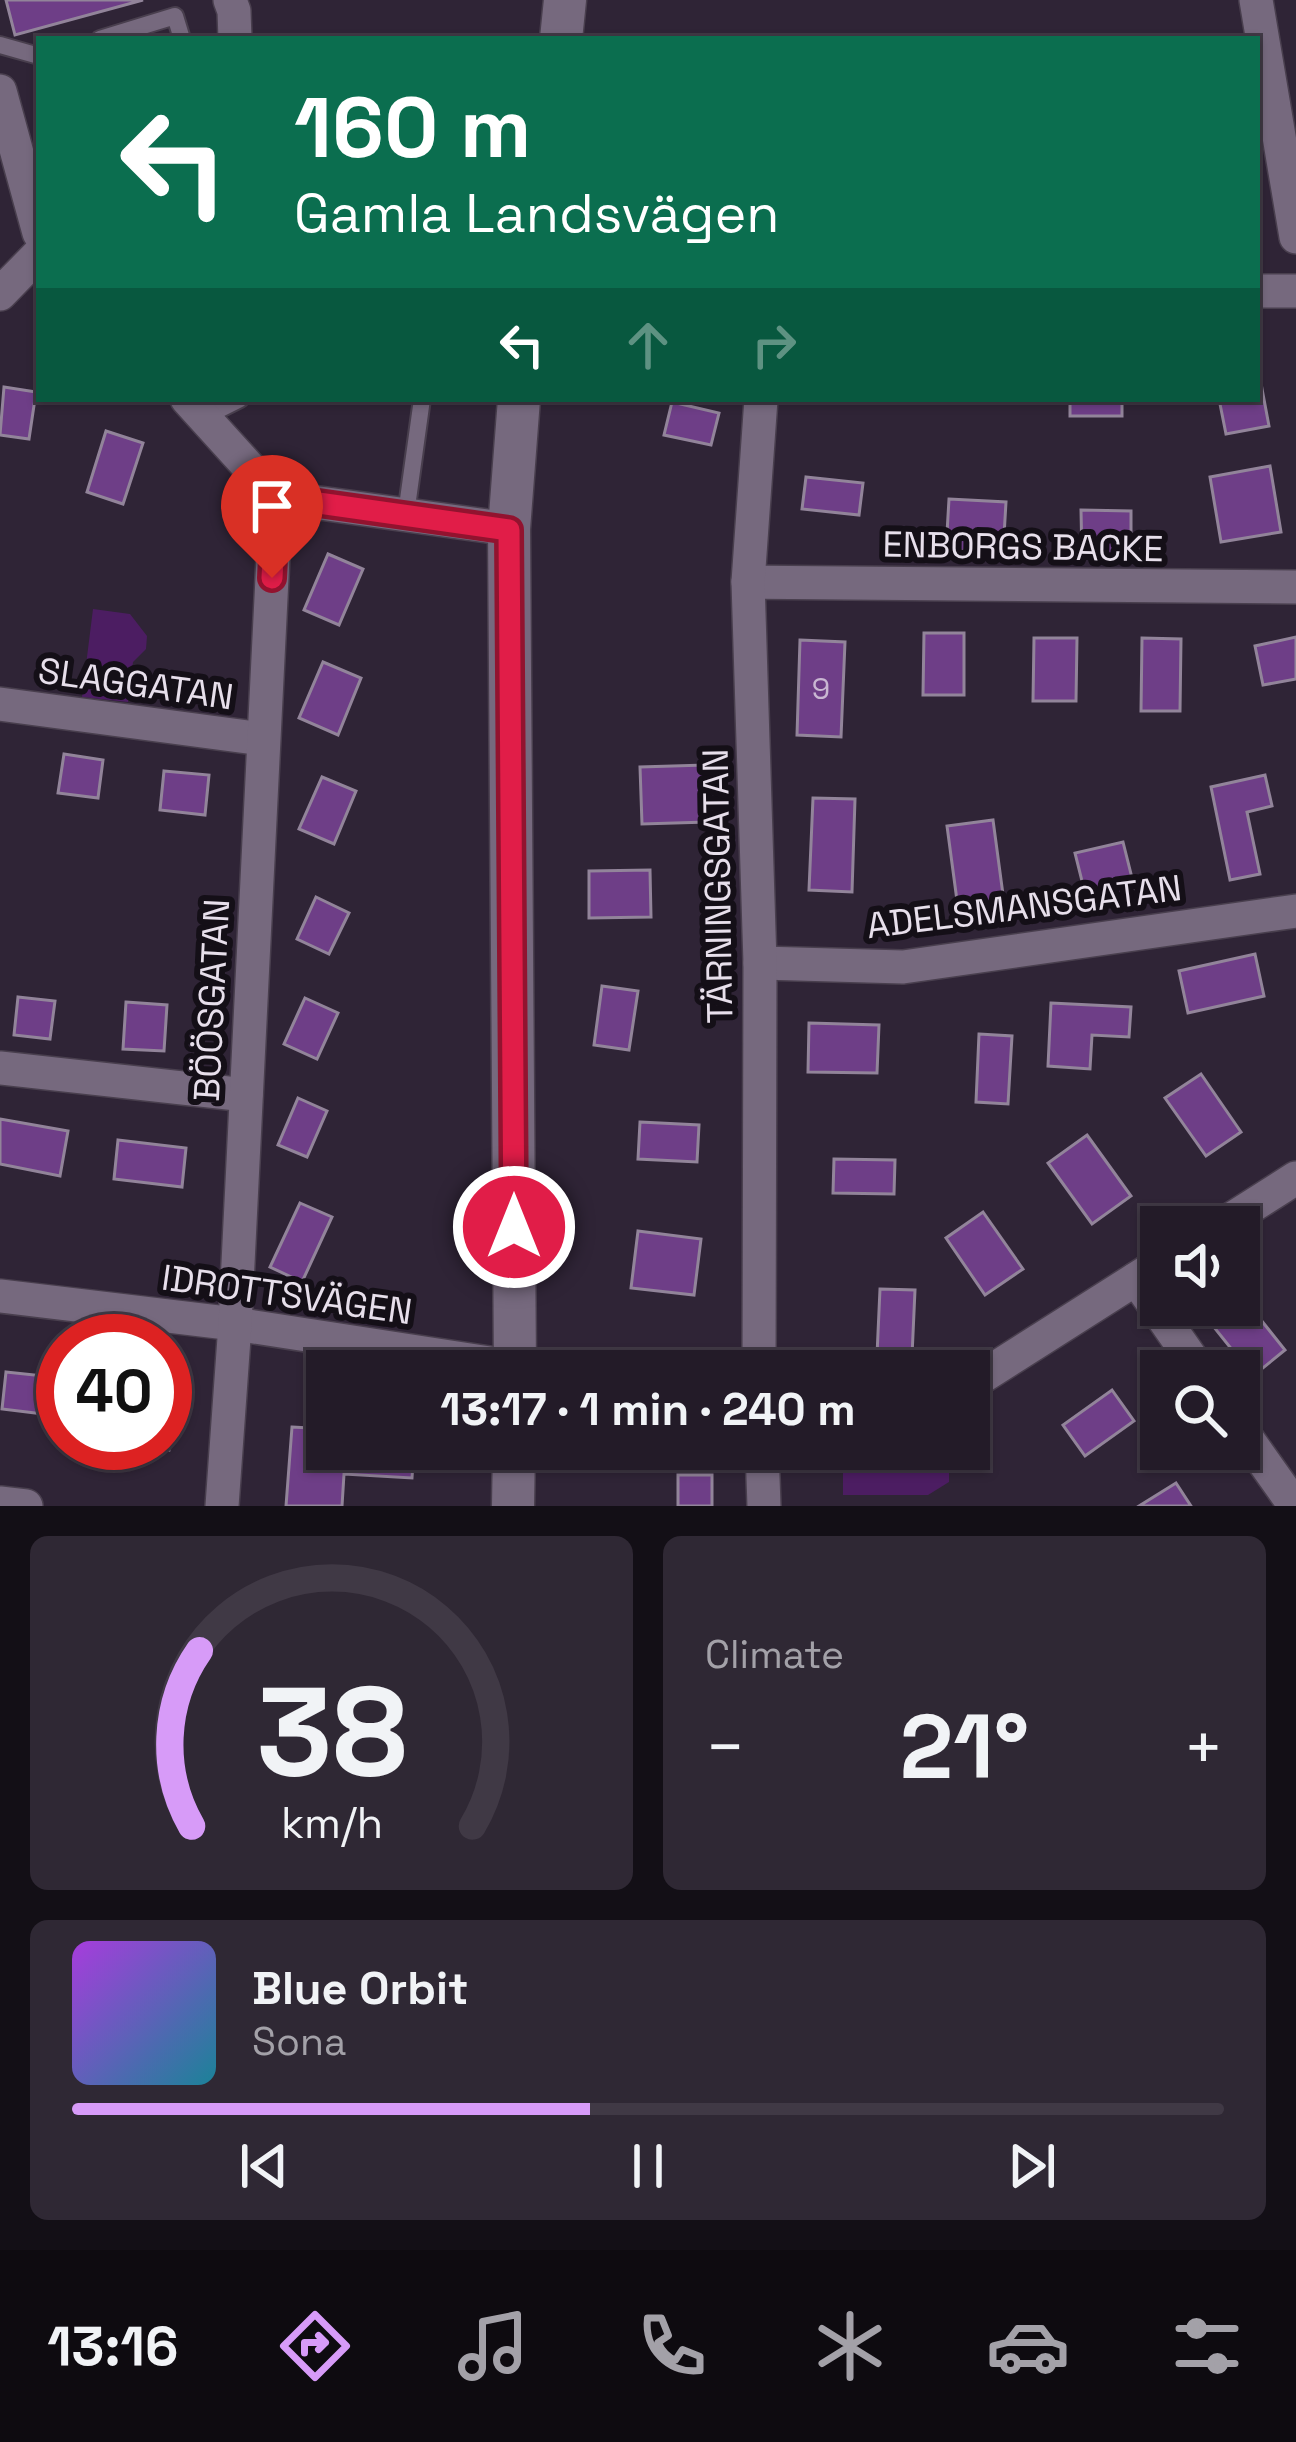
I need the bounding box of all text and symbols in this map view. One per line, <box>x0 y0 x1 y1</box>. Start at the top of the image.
text: 160 m <box>294 74 531 182</box>
icon: left <box>96 84 252 240</box>
text: Gamla Landsvägen <box>294 179 779 248</box>
icon: left <box>489 312 555 378</box>
icon: ahead <box>615 312 681 378</box>
icon: right <box>741 312 807 378</box>
pin <box>221 455 323 578</box>
icon: arrive <box>239 473 305 539</box>
street label: ENBORGS BACKE <box>882 522 1164 572</box>
street label: SLAGGATAN <box>35 648 236 720</box>
house number: 9 <box>812 669 830 708</box>
street label: TÄRNINGSGATAN <box>693 748 743 1024</box>
street label: ADELSMANSGATAN <box>864 865 1184 949</box>
street label: BÖÖSGATAN <box>184 898 240 1103</box>
position arrow <box>451 1164 577 1290</box>
map controls <box>1140 1206 1260 1470</box>
button: sound <box>1140 1206 1260 1326</box>
street label: IDROTTSVÄGEN <box>159 1255 415 1335</box>
speed limit sign: 40 <box>36 1314 192 1470</box>
button: search <box>1140 1350 1260 1470</box>
text: 13:17 · 1 min · 240 m <box>440 1381 856 1438</box>
text: Climate <box>705 1630 844 1679</box>
text: 38 <box>256 1652 407 1811</box>
text: 21° <box>900 1689 1029 1804</box>
text: − <box>705 1705 746 1789</box>
text: + <box>1183 1705 1224 1789</box>
text: km/h <box>280 1796 383 1851</box>
text: Blue Orbit <box>252 1960 468 2017</box>
text: Sona <box>252 2017 346 2066</box>
icon: previous <box>231 2133 297 2199</box>
icon: pause <box>615 2133 681 2199</box>
icon: next <box>999 2133 1065 2199</box>
icon: directions <box>273 2304 357 2388</box>
icon: music <box>451 2304 535 2388</box>
icon: phone <box>630 2304 714 2388</box>
icon: climate <box>808 2304 892 2388</box>
icon: car <box>986 2304 1070 2388</box>
icon: filters <box>1165 2304 1249 2388</box>
text: 13:16 <box>47 2312 178 2381</box>

